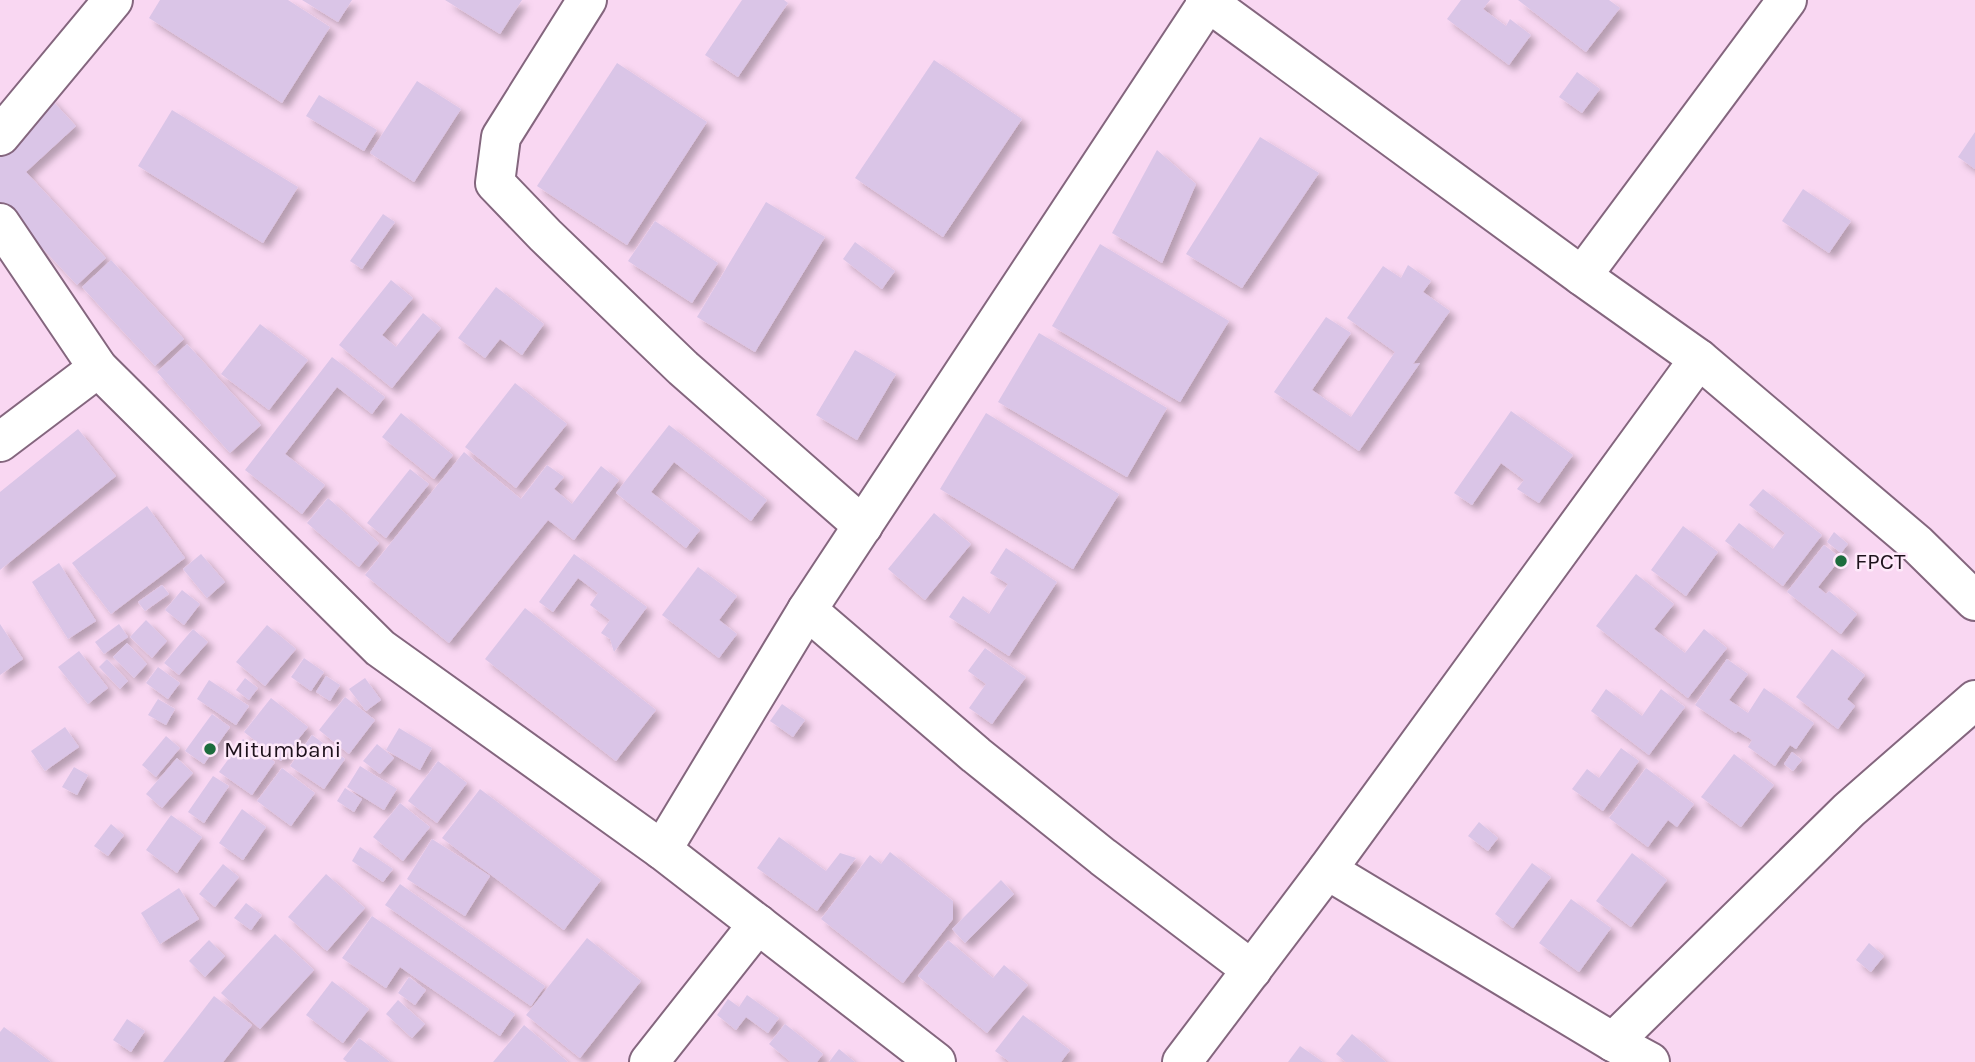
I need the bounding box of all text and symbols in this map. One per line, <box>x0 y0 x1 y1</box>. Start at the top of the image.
place label: FPCT <box>1855 548 1906 575</box>
marker: FPCT <box>1833 553 1849 569</box>
place label: Mitumbani <box>224 736 341 763</box>
marker: Mitumbani <box>202 741 218 757</box>

